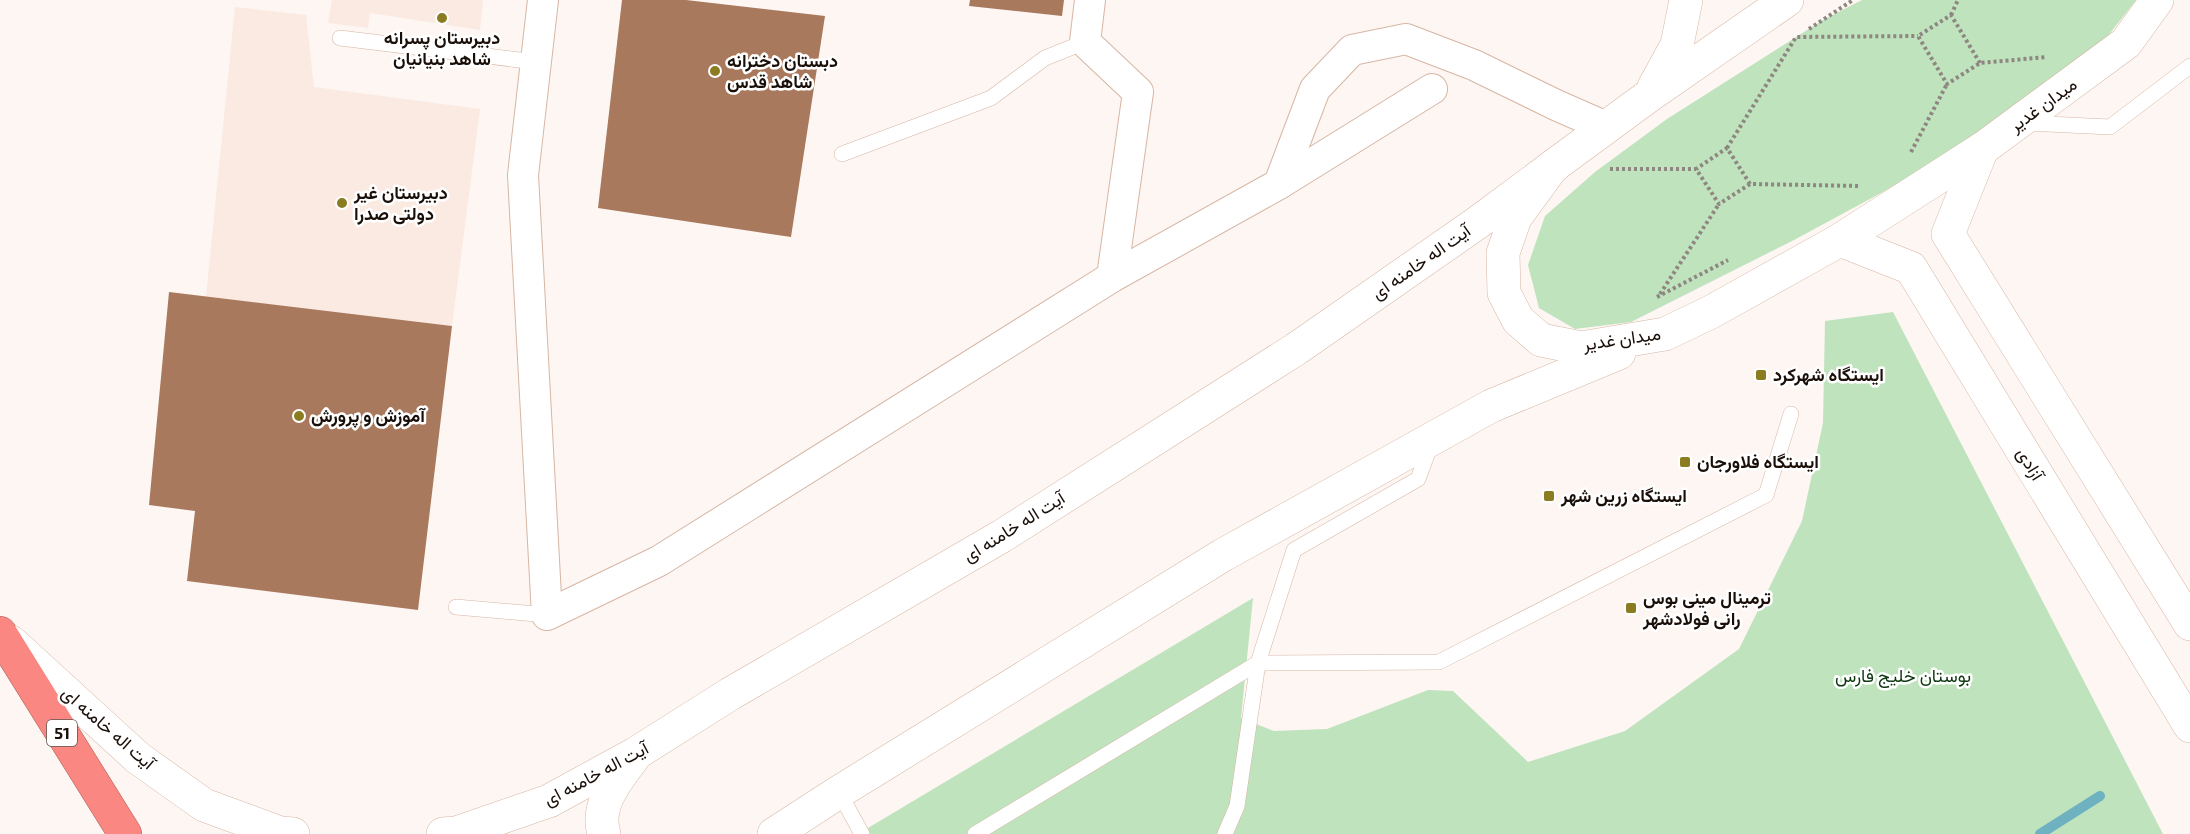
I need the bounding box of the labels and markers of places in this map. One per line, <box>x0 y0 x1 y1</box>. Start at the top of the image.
marker: دبیرستان پسرانه شاهد بنیانیان <box>435 11 449 25</box>
place label: دبیرستان پسرانه شاهد بنیانیان <box>384 26 500 70</box>
place label: دبستان دخترانه شاهد قدس <box>727 49 838 93</box>
marker: دبستان دخترانه شاهد قدس <box>708 64 722 78</box>
place label: دبیرستان غیر دولتی صدرا <box>353 181 448 225</box>
marker: دبیرستان غیر دولتی صدرا <box>335 196 349 210</box>
place label: ایستگاه شهرکرد <box>1773 363 1884 386</box>
marker: ایستگاه شهرکرد <box>1754 368 1768 382</box>
place label: آموزش و پرورش <box>311 404 426 428</box>
marker: آموزش و پرورش <box>292 409 306 423</box>
place label: ایستگاه فلاورجان <box>1697 450 1819 473</box>
marker: ایستگاه فلاورجان <box>1678 455 1692 469</box>
place label: ایستگاه زرین شهر <box>1560 484 1687 507</box>
marker: ایستگاه زرین شهر <box>1542 489 1556 503</box>
place label: ترمینال مینی بوس رانی فولادشهر <box>1642 586 1771 630</box>
marker: ترمینال مینی بوس رانی فولادشهر <box>1624 601 1638 615</box>

